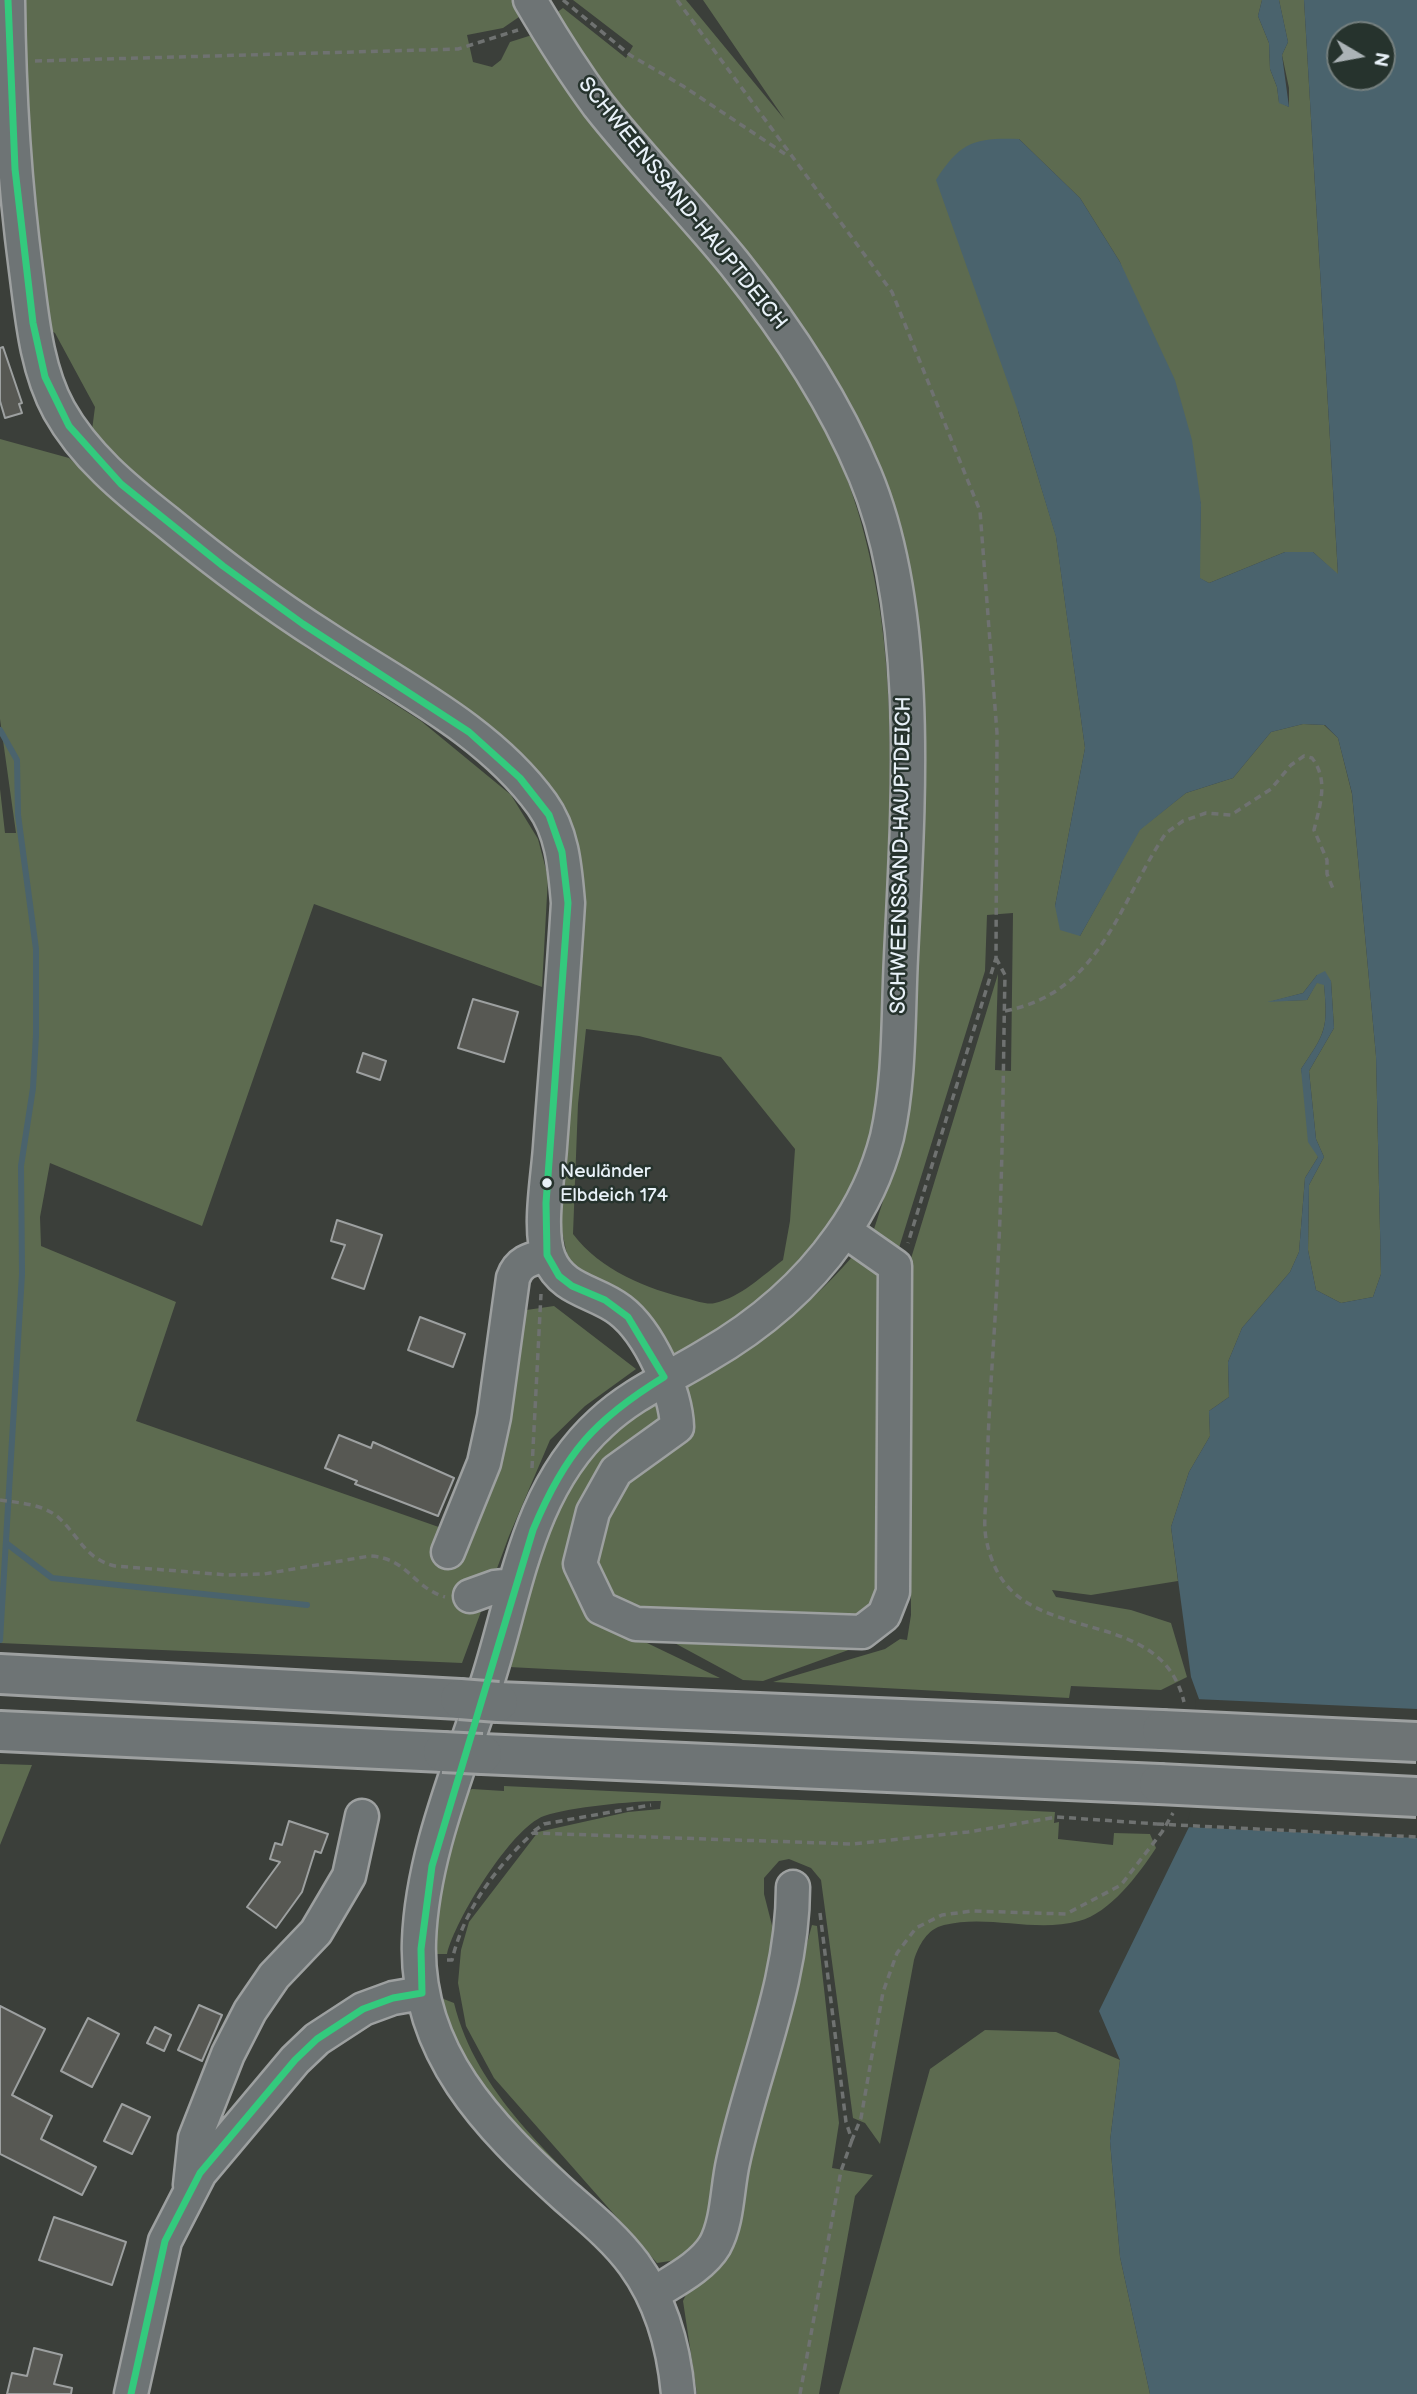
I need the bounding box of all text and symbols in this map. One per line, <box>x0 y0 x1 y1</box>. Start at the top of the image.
north arrow <box>1326 21 1396 91</box>
text: N <box>1368 50 1393 68</box>
street label: SCHWEENSSAND-HAUPTDEICH <box>572 73 792 335</box>
street label: SCHWEENSSAND-HAUPTDEICH <box>887 696 917 1014</box>
place label: Neuländer Elbdeich 174 <box>560 1161 668 1205</box>
marker: Neuländer Elbdeich 174 <box>540 1176 554 1190</box>

